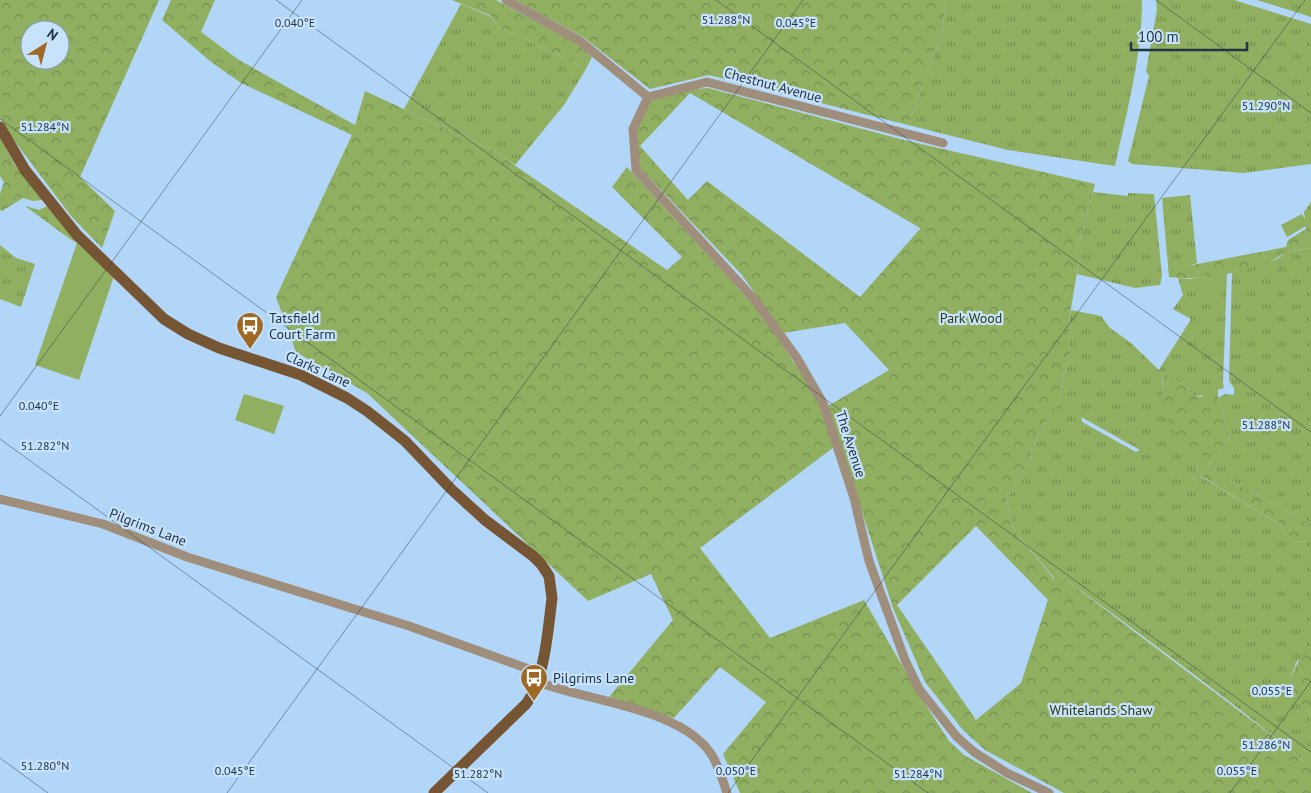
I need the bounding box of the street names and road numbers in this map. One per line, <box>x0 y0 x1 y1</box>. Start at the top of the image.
street label: Chestnut Avenue <box>722 63 824 107</box>
street label: Clarks Lane <box>283 347 353 391</box>
street label: The Avenue <box>832 408 870 480</box>
street label: Pilgrims Lane <box>107 504 189 550</box>

